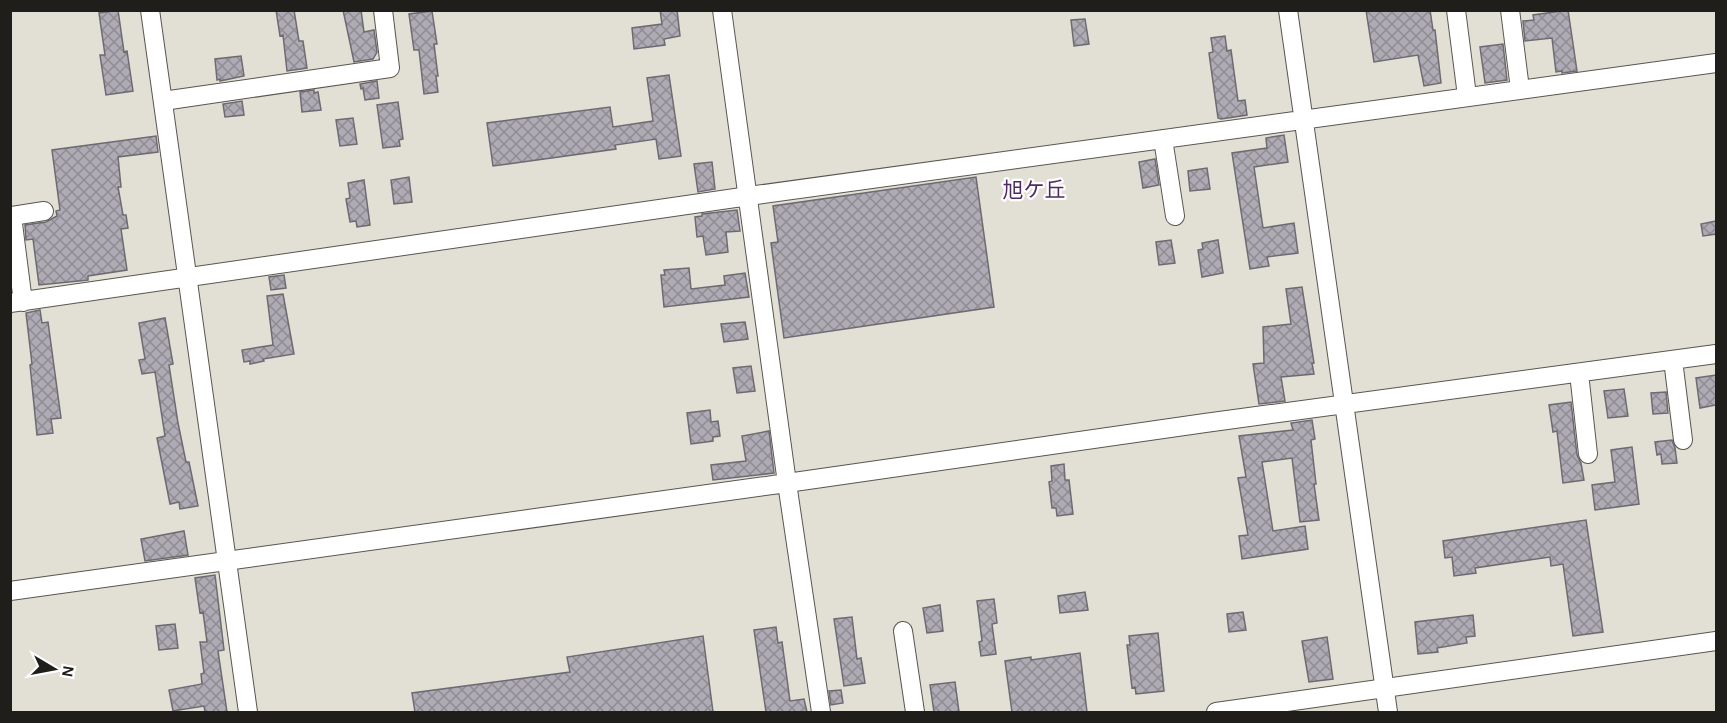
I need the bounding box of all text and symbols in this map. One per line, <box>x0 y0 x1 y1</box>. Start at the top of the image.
district label: 旭ケ丘 <box>1003 179 1066 201</box>
north arrow <box>24 639 84 699</box>
text: N <box>59 665 77 678</box>

